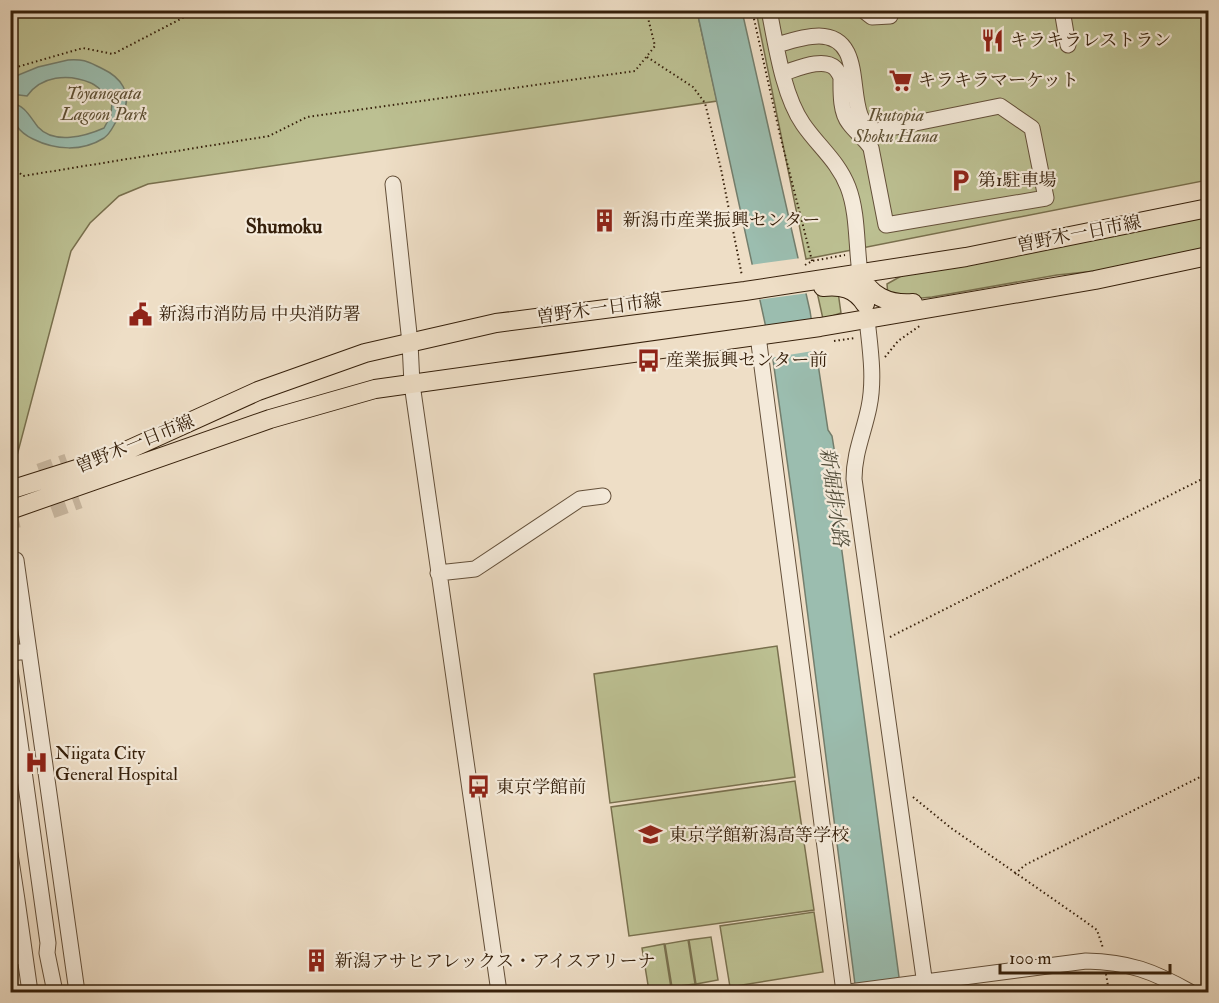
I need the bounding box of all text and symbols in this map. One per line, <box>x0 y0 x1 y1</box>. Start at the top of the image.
restaurant icon: キラキラレストラン <box>979 27 1005 53</box>
place label: キラキラレストラン <box>1010 29 1171 52</box>
supermarket icon: キラキラマーケット <box>887 67 913 93</box>
place label: キラキラマーケット <box>918 69 1079 92</box>
park label: Toyanogata Lagoon Park <box>60 82 147 126</box>
park label: Ikutopia Shoku Hana <box>853 104 938 148</box>
parking icon: 第1駐車場 <box>947 167 973 193</box>
place label: 第1駐車場 <box>978 169 1056 192</box>
building icon: 新潟市産業振興センター <box>592 207 618 233</box>
place label: 新潟市産業振興センター <box>623 209 820 232</box>
street label: 曽野木一日市線 <box>1015 211 1143 257</box>
district label: Shumoku <box>246 214 323 239</box>
street label: 曽野木一日市線 <box>535 289 663 329</box>
public building icon: 新潟市消防局 中央消防署 <box>128 301 154 327</box>
place label: 新潟市消防局 中央消防署 <box>159 303 361 326</box>
bus stop icon: 産業振興センター前 <box>635 347 661 373</box>
place label: 産業振興センター前 <box>666 349 827 372</box>
street label: 曽野木一日市線 <box>72 410 198 478</box>
water label: 新堀排水路 <box>815 446 854 550</box>
place label: Niigata City General Hospital <box>55 742 178 786</box>
hospital icon: Niigata City General Hospital <box>24 750 50 776</box>
bus stop icon: 東京学館前 <box>465 774 491 800</box>
place label: 東京学館前 <box>496 776 586 799</box>
school or university icon: 東京学館新潟高等学校 <box>638 822 664 848</box>
place label: 東京学館新潟高等学校 <box>669 824 849 847</box>
scale bar <box>1000 937 1170 975</box>
text: 100 m <box>1009 947 1052 970</box>
building icon: 新潟アサヒアレックス・アイスアリーナ <box>304 948 330 974</box>
place label: 新潟アサヒアレックス・アイスアリーナ <box>335 950 655 973</box>

